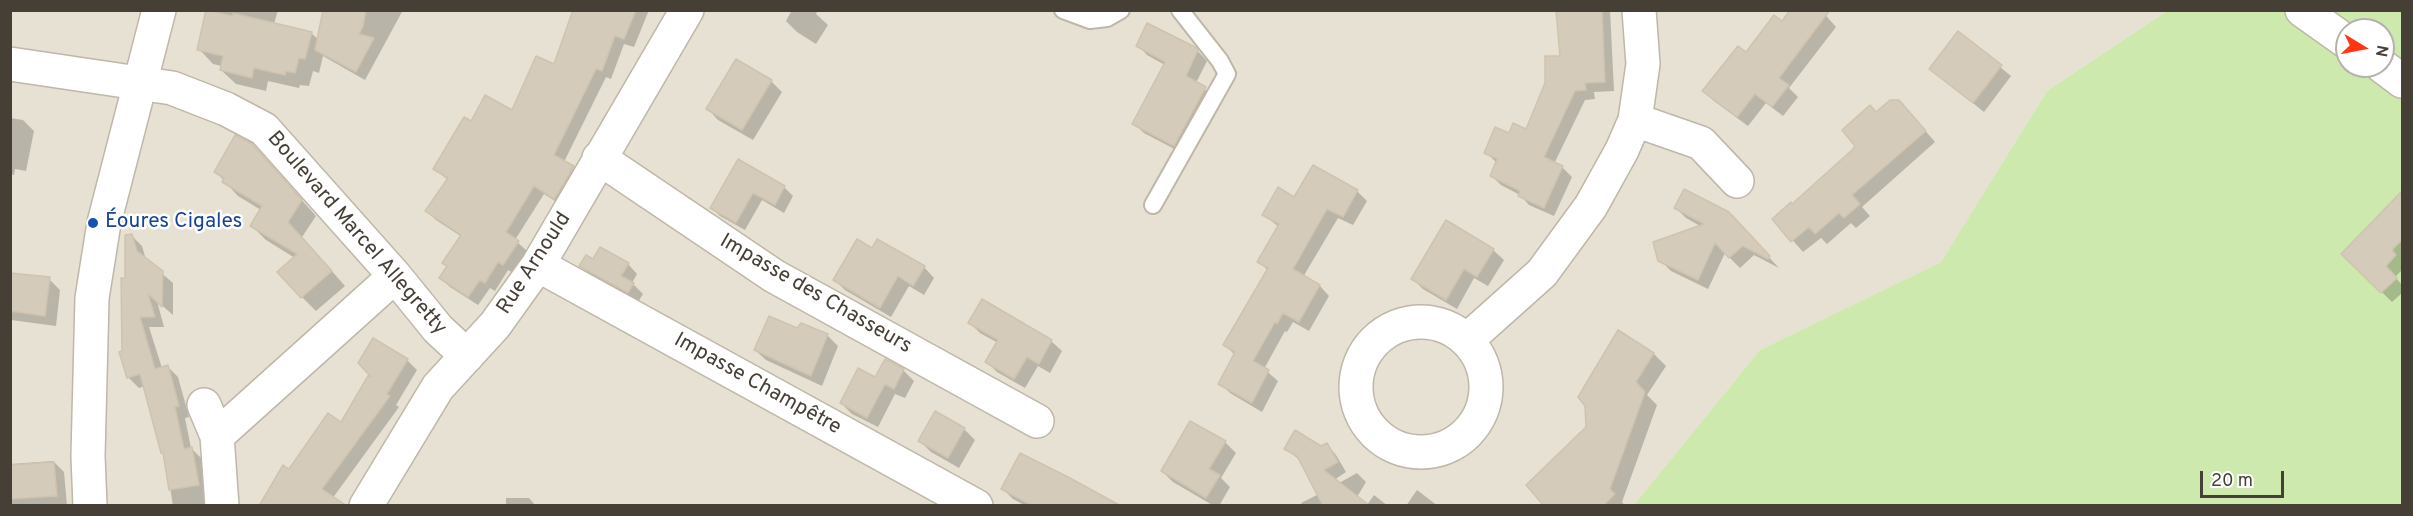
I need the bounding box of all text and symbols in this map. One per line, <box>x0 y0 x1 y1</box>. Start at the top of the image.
north arrow <box>2335 18 2395 78</box>
text: N <box>2370 43 2392 58</box>
street label: Boulevard Marcel Allegretty <box>261 127 451 341</box>
street label: Rue Arnould <box>493 208 577 320</box>
place label: Éoures Cigales <box>105 210 242 236</box>
marker: Éoures Cigales <box>86 216 100 230</box>
street label: Impasse des Chasseurs <box>714 230 916 360</box>
street label: Impasse Champêtre <box>669 329 845 441</box>
scale bar <box>2203 459 2287 497</box>
text: 20 m <box>2211 470 2253 493</box>

